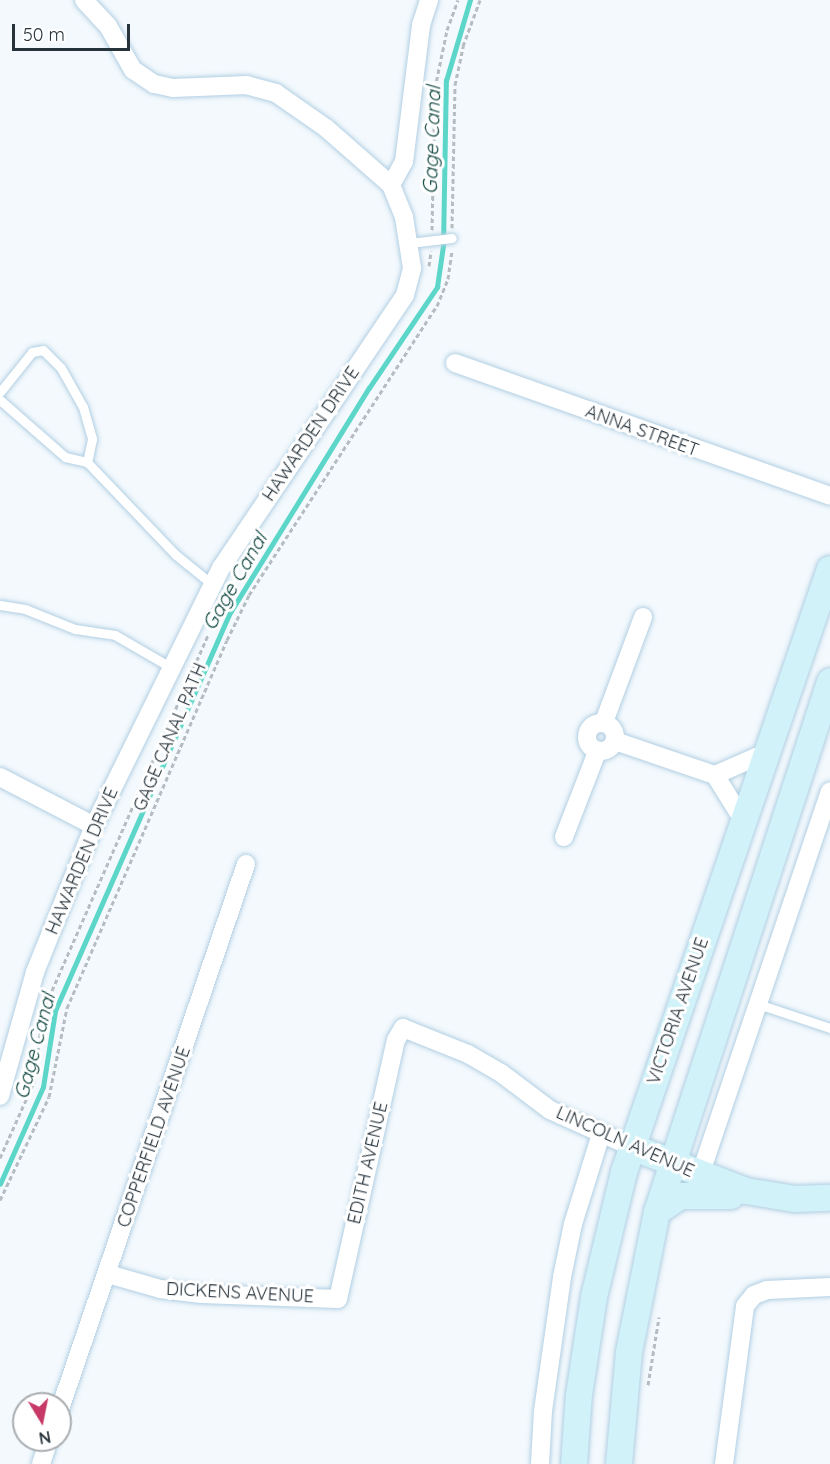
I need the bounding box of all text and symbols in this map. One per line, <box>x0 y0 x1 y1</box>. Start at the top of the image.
scale bar <box>15 12 134 50</box>
text: 50 m <box>23 23 65 46</box>
water label: Gage Canal <box>417 85 445 195</box>
street label: HAWARDEN DRIVE <box>258 363 364 505</box>
street label: ANNA STREET <box>582 401 702 461</box>
water label: Gage Canal <box>196 528 272 634</box>
street label: GAGE CANAL PATH <box>129 660 211 814</box>
street label: HAWARDEN DRIVE <box>41 784 123 938</box>
street label: VICTORIA AVENUE <box>643 935 713 1087</box>
water label: Gage Canal <box>8 990 60 1102</box>
street label: COPPERFIELD AVENUE <box>113 1044 195 1230</box>
street label: EDITH AVENUE <box>343 1100 393 1226</box>
street label: LINCOLN AVENUE <box>553 1102 697 1182</box>
street label: DICKENS AVENUE <box>166 1278 314 1308</box>
north arrow <box>12 1392 72 1452</box>
text: N <box>37 1427 52 1449</box>

